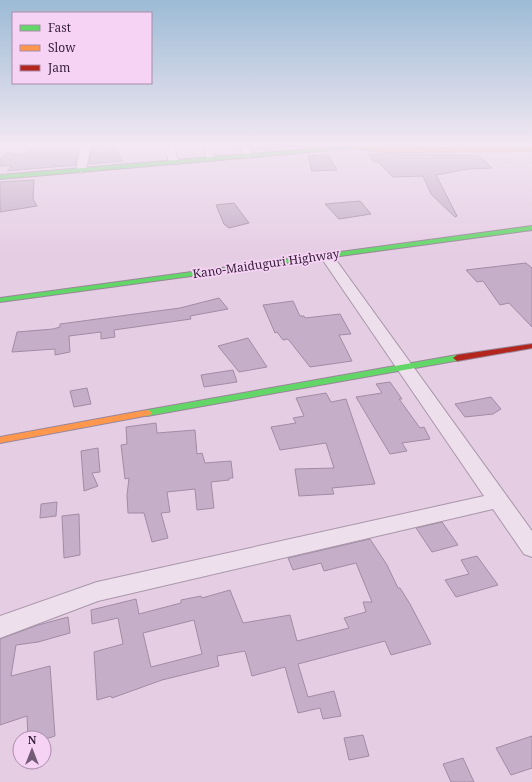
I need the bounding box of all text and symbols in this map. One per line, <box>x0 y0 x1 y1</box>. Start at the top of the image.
legend <box>12 12 152 84</box>
text: Fast <box>48 19 71 36</box>
text: Slow <box>48 39 76 56</box>
text: Jam <box>47 59 70 76</box>
street label: Kano-Maiduguri Highway <box>191 245 341 282</box>
north arrow <box>12 730 52 770</box>
text: N <box>28 732 37 747</box>

